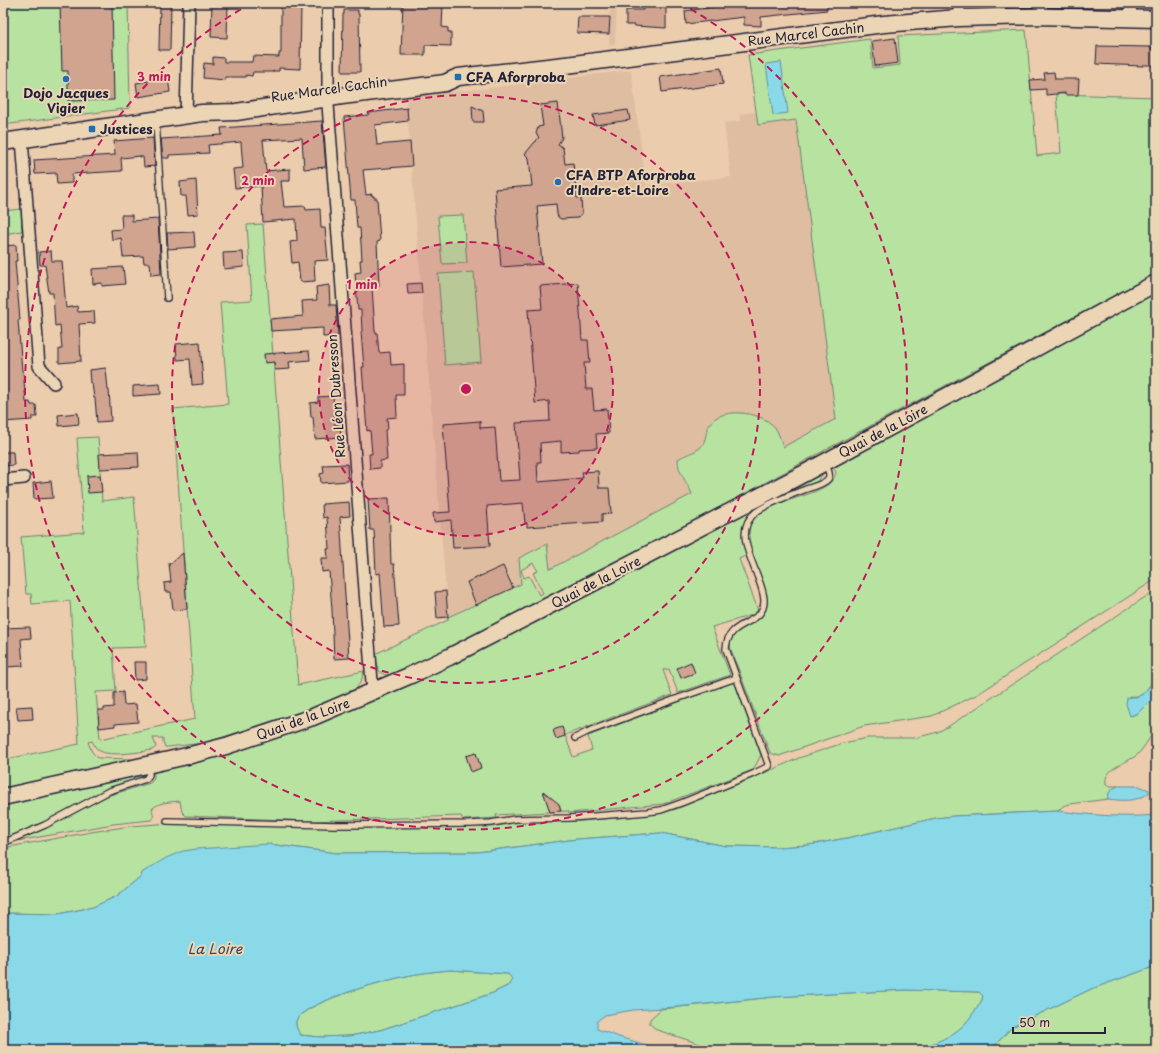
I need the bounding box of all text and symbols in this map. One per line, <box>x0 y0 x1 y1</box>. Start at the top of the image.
street label: Rue Marcel Cachin <box>747 17 865 50</box>
text: 3 min <box>137 67 171 85</box>
place label: CFA Aforproba <box>466 67 566 86</box>
street label: Rue Marcel Cachin <box>270 71 388 106</box>
marker: CFA Aforproba <box>453 72 463 82</box>
marker: Dojo Jacques Vigier <box>61 74 71 84</box>
place label: Dojo Jacques Vigier <box>23 83 109 117</box>
place label: Justices <box>100 119 153 138</box>
marker: Justices <box>87 124 97 134</box>
place label: CFA BTP Aforproba d'Indre-et-Loire <box>566 165 696 199</box>
text: 2 min <box>241 171 275 189</box>
marker: CFA BTP Aforproba d'Indre-et-Loire <box>553 177 563 187</box>
text: 1 min <box>346 275 378 293</box>
street label: Rue Léon Dubresson <box>322 334 349 458</box>
centre of rings <box>459 382 473 396</box>
street label: Quai de la Loire <box>835 399 931 462</box>
street label: Quai de la Loire <box>548 551 644 612</box>
street label: Quai de la Loire <box>253 693 352 744</box>
water label: La Loire <box>188 938 244 959</box>
scale bar <box>1013 1009 1105 1035</box>
text: 50 m <box>1019 1013 1050 1031</box>

